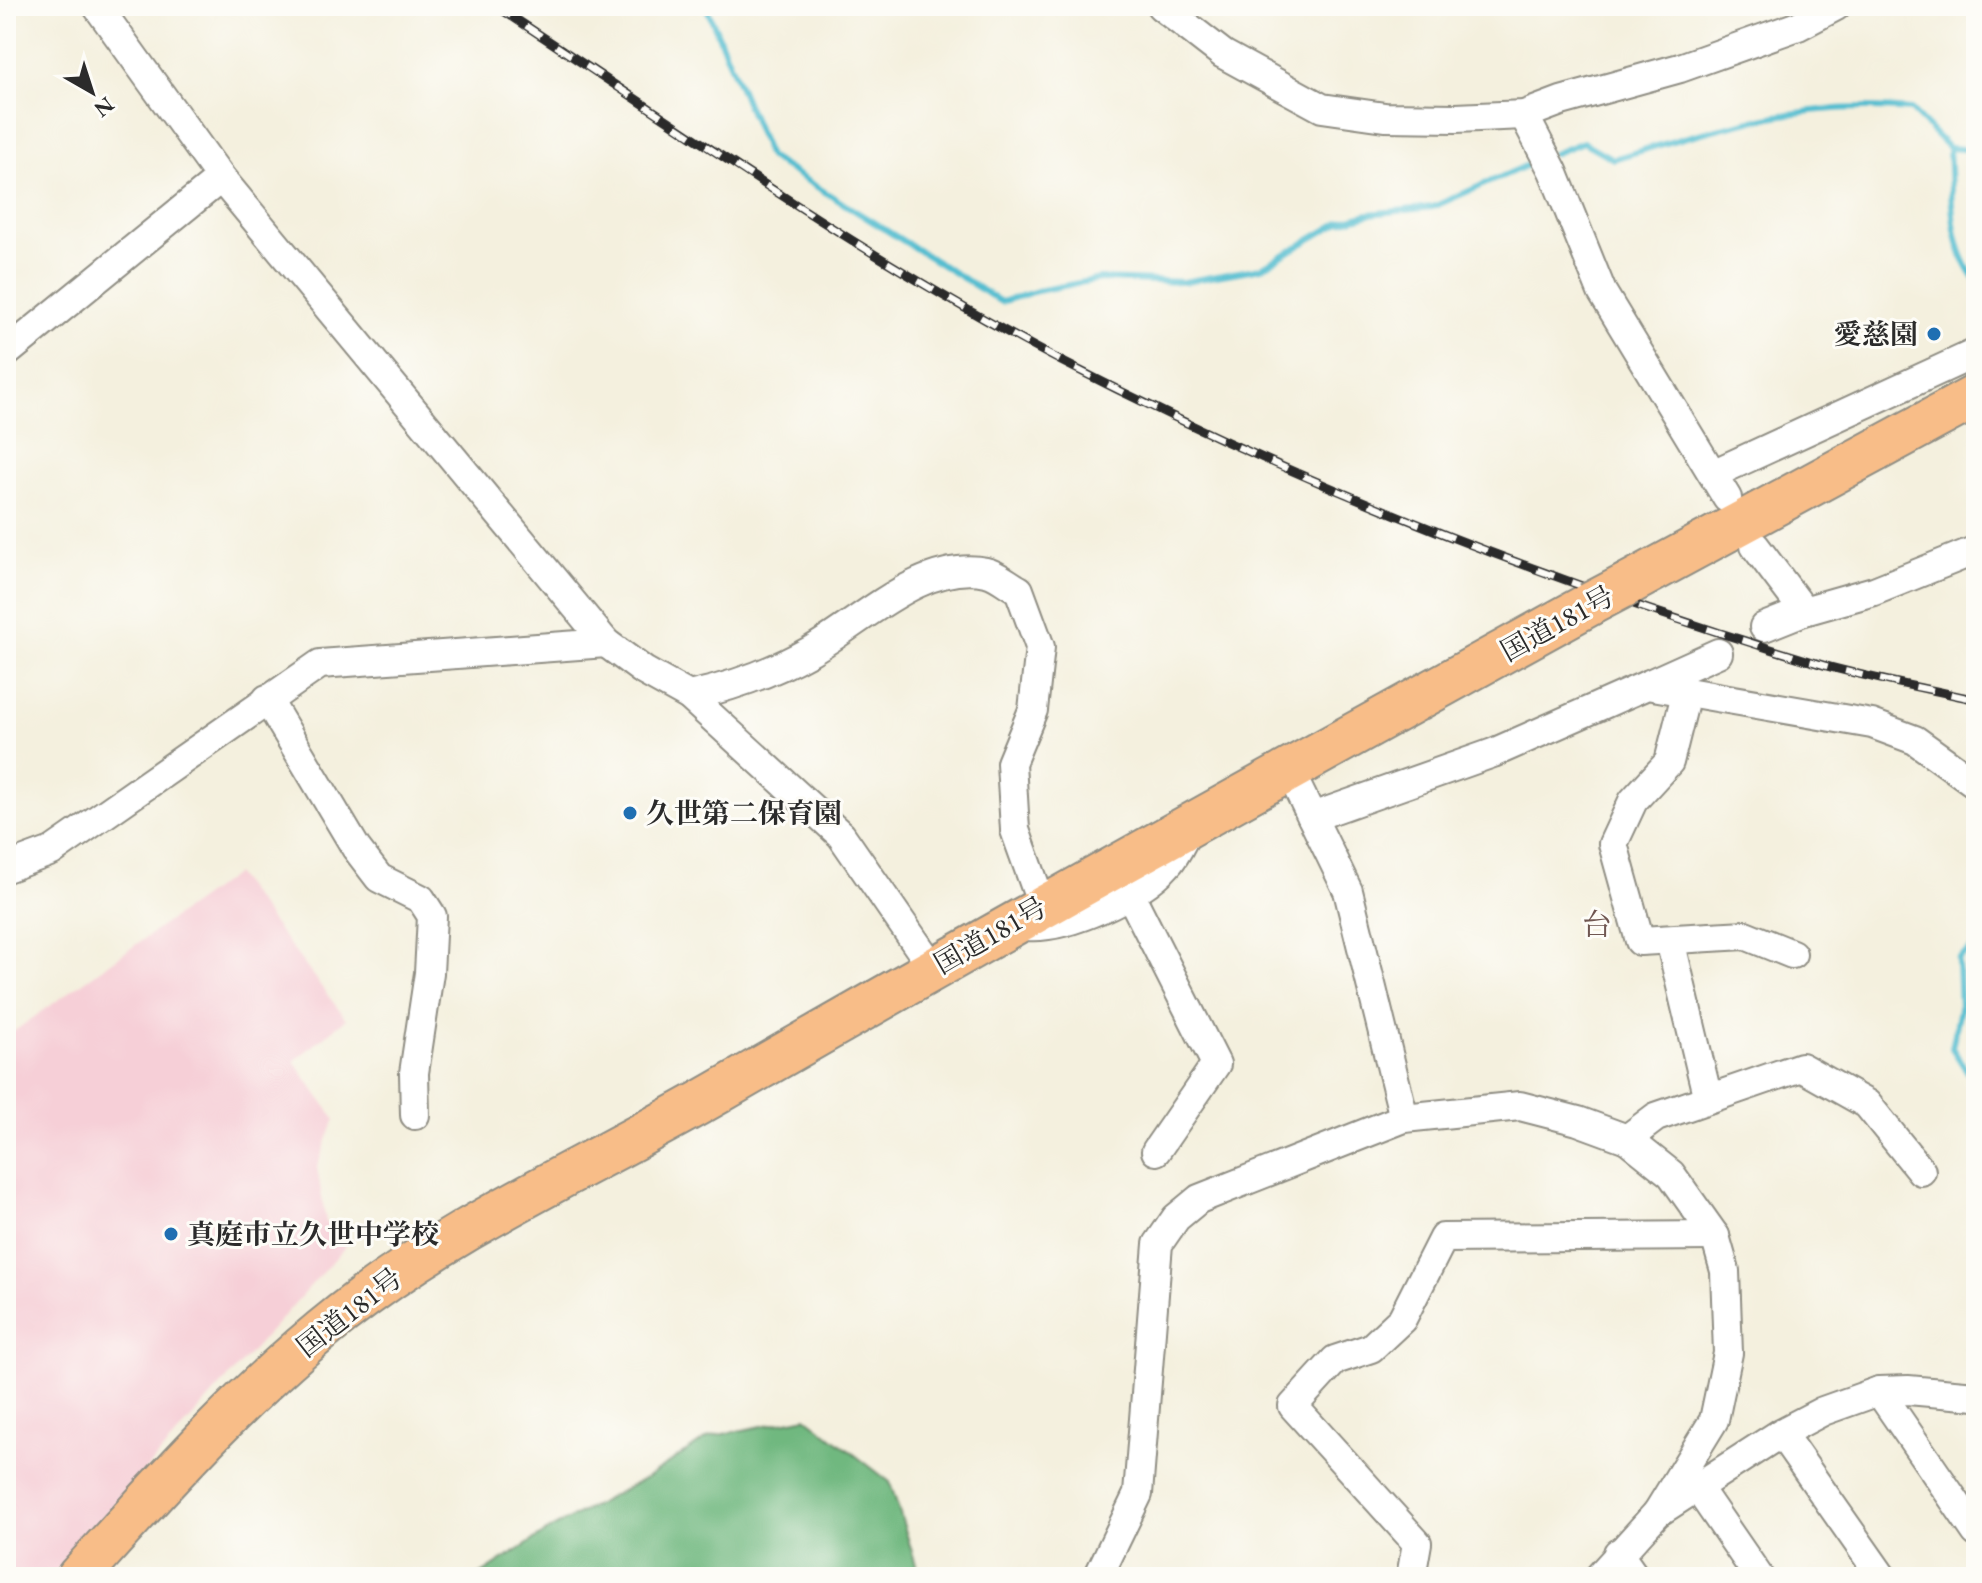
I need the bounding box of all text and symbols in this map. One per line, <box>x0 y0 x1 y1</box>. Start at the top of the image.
north arrow <box>52 52 132 132</box>
text: N <box>88 90 120 124</box>
place label: 愛慈園 <box>1834 316 1918 352</box>
marker: 愛慈園 <box>1925 325 1943 343</box>
street label: 国道181号 <box>1494 577 1620 669</box>
place label: 久世第二保育園 <box>646 795 842 831</box>
marker: 久世第二保育園 <box>621 804 639 822</box>
street label: 国道181号 <box>927 888 1053 982</box>
district label: 台 <box>1582 905 1612 944</box>
place label: 真庭市立久世中学校 <box>187 1216 439 1252</box>
marker: 真庭市立久世中学校 <box>162 1225 180 1243</box>
street label: 国道181号 <box>289 1260 409 1364</box>

